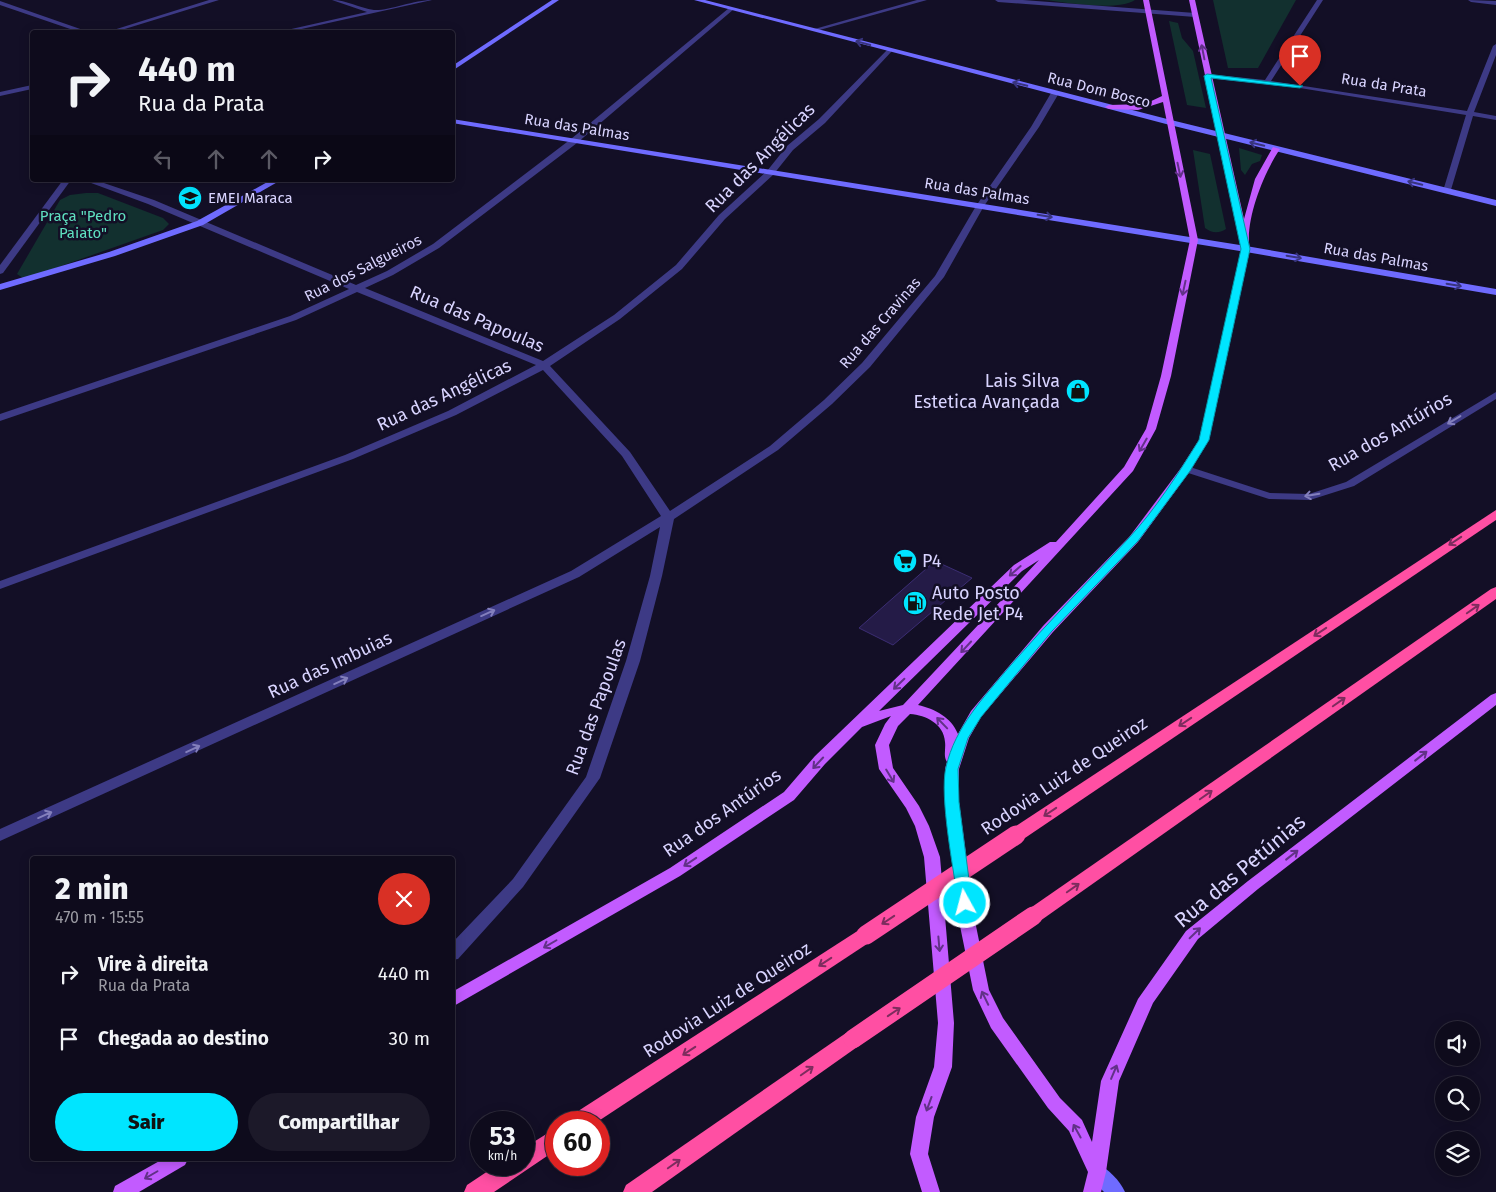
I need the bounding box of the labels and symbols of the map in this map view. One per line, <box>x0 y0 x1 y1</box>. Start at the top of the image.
pin <box>1279 35 1321 86</box>
one-way arrow <box>855 38 871 47</box>
one-way arrow <box>1197 45 1207 61</box>
street label: Rua Dom Bosco <box>1046 68 1152 112</box>
street label: Rua da Prata <box>1340 69 1428 101</box>
one-way arrow <box>1013 79 1029 88</box>
street label: Rua das Angélicas <box>701 99 819 217</box>
street label: Rua das Palmas <box>523 110 631 144</box>
one-way arrow <box>1250 139 1266 148</box>
one-way arrow <box>1175 161 1184 177</box>
street label: Rua das Palmas <box>923 174 1031 208</box>
one-way arrow <box>1407 178 1423 187</box>
school or university icon: EMEI Maraca <box>177 185 203 211</box>
place label: EMEI Maraca <box>208 189 293 207</box>
park label: Praça "Pedro Paiato" <box>40 207 126 242</box>
one-way arrow <box>1037 212 1053 222</box>
street label: Rua dos Salgueiros <box>301 231 425 305</box>
street label: Rua das Palmas <box>1322 239 1430 275</box>
one-way arrow <box>1285 252 1301 262</box>
street label: Rua das Cravinas <box>836 274 924 372</box>
one-way arrow <box>1179 280 1188 296</box>
one-way arrow <box>1445 280 1461 290</box>
street label: Rua das Papoulas <box>407 281 547 357</box>
street label: Rua das Angélicas <box>373 354 515 436</box>
place label: Lais Silva Estetica Avançada <box>913 370 1060 413</box>
shop icon: Lais Silva Estetica Avançada <box>1065 378 1091 404</box>
street label: Rua dos Antúrios <box>1324 388 1456 476</box>
one-way arrow <box>1448 416 1462 426</box>
one-way arrow <box>1137 437 1147 451</box>
one-way arrow <box>1304 491 1320 501</box>
one-way arrow <box>1449 536 1463 546</box>
supermarket icon: P4 <box>892 548 918 574</box>
place label: P4 <box>922 550 942 572</box>
one-way arrow <box>1009 566 1022 577</box>
place label: Auto Posto Rede Jet P4 <box>932 582 1024 625</box>
fuel station icon: Auto Posto Rede Jet P4 <box>902 590 928 616</box>
one-way arrow <box>1465 604 1479 614</box>
one-way arrow <box>480 608 495 618</box>
street label: Rua das Imbuias <box>264 627 396 703</box>
one-way arrow <box>1314 627 1328 637</box>
street label: Rua das Papoulas <box>561 636 631 778</box>
one-way arrow <box>960 641 972 654</box>
one-way arrow <box>333 675 348 685</box>
one-way arrow <box>893 678 905 691</box>
one-way arrow <box>1332 697 1346 707</box>
street label: Rodovia Luiz de Queiroz <box>977 712 1151 840</box>
one-way arrow <box>936 717 948 730</box>
one-way arrow <box>1179 717 1193 727</box>
one-way arrow <box>185 743 200 753</box>
one-way arrow <box>1414 750 1427 761</box>
one-way arrow <box>812 756 824 769</box>
street label: Rua dos Antúrios <box>659 764 785 862</box>
one-way arrow <box>886 768 896 782</box>
one-way arrow <box>1199 790 1213 800</box>
one-way arrow <box>1043 807 1057 817</box>
street label: Rua das Petúnias <box>1169 808 1311 933</box>
one-way arrow <box>37 810 52 819</box>
one-way arrow <box>1285 850 1299 860</box>
one-way arrow <box>684 857 698 867</box>
position arrow <box>938 876 990 928</box>
one-way arrow <box>1066 883 1080 893</box>
one-way arrow <box>881 915 895 926</box>
one-way arrow <box>1189 927 1201 939</box>
one-way arrow <box>934 936 943 952</box>
street label: Rodovia Luiz de Queiroz <box>639 937 815 1062</box>
one-way arrow <box>543 939 558 949</box>
one-way arrow <box>818 957 832 967</box>
one-way arrow <box>980 991 989 1006</box>
one-way arrow <box>886 1006 900 1016</box>
one-way arrow <box>682 1046 696 1056</box>
one-way arrow <box>1110 1065 1119 1080</box>
one-way arrow <box>800 1066 814 1076</box>
one-way arrow <box>924 1096 933 1111</box>
speed limit sign: 60 <box>545 1111 610 1176</box>
one-way arrow <box>1072 1123 1082 1138</box>
one-way arrow <box>667 1159 681 1169</box>
one-way arrow <box>144 1171 158 1181</box>

